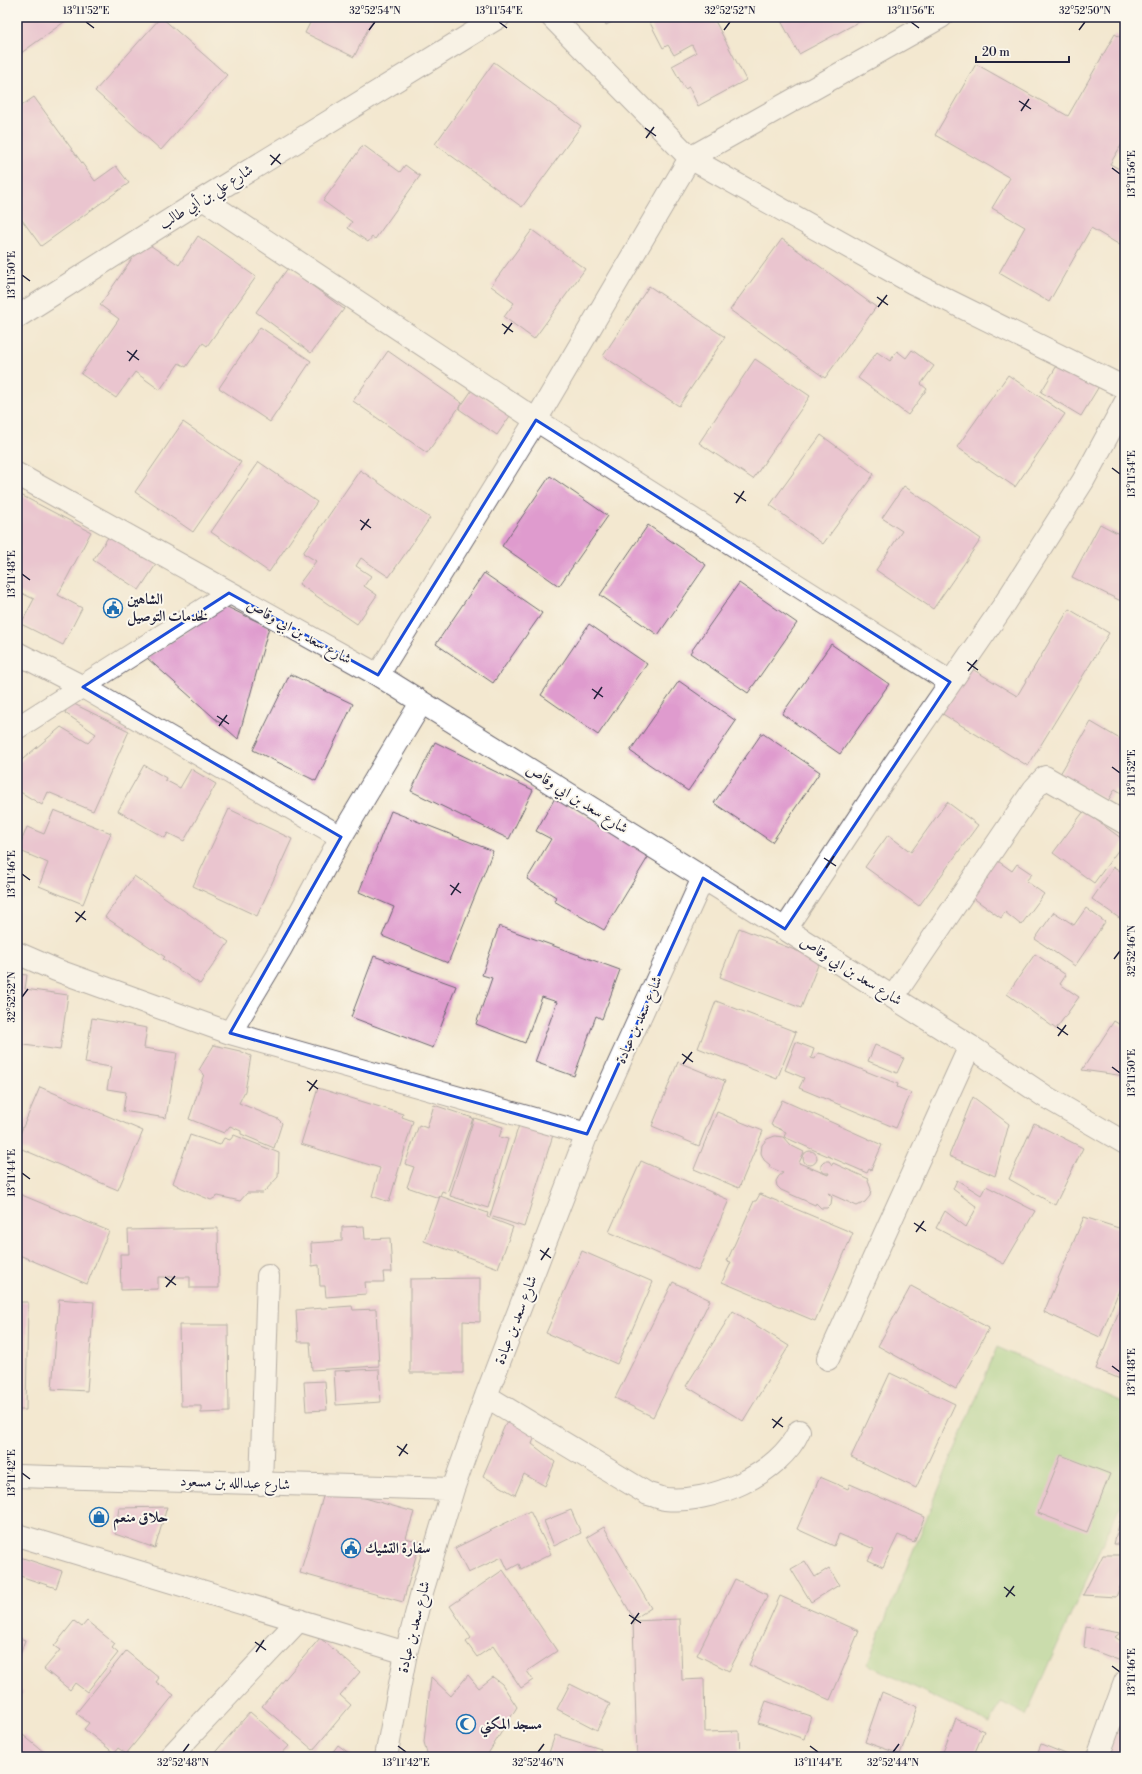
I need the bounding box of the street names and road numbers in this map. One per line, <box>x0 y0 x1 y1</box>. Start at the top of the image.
street label: شارع علي بن أبي طالب <box>154 159 259 237</box>
street label: شارع سعد بن ابي وقاص <box>242 595 355 671</box>
street label: شارع سعد بن ابي وقاص <box>521 760 632 841</box>
street label: شارع سعد بن ابي وقاص <box>795 932 906 1013</box>
street label: شارع سعد بن عبادة <box>611 973 670 1068</box>
street label: شارع سعد بن عبادة <box>490 1273 545 1368</box>
street label: شارع عبدالله بن مسعود <box>179 1472 291 1497</box>
street label: شارع سعد بن عبادة <box>393 1579 438 1676</box>

